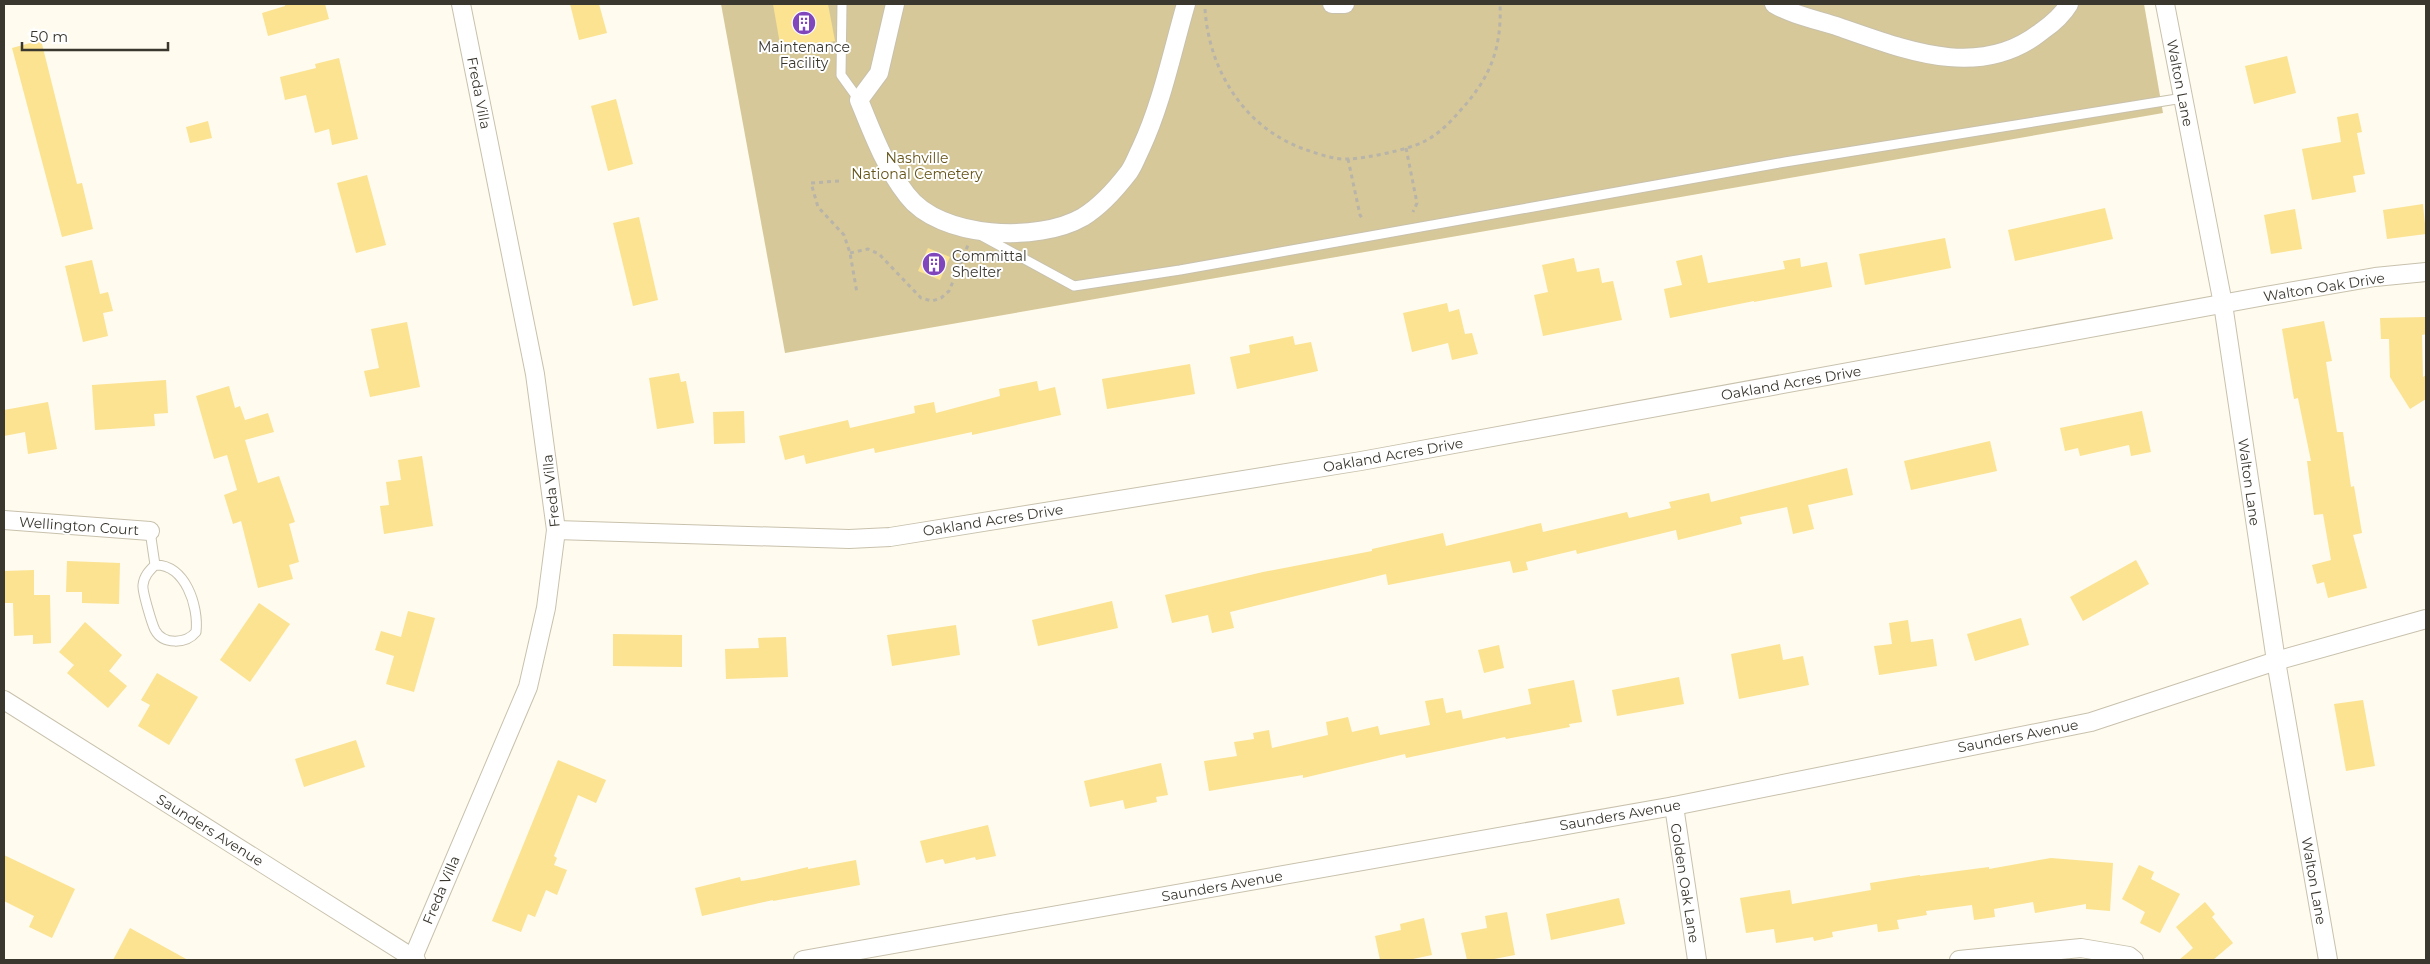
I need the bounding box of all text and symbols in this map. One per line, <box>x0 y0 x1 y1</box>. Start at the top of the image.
building icon: Maintenance Facility <box>791 10 817 36</box>
scale bar <box>22 20 169 52</box>
text: 50 m <box>30 27 68 46</box>
place label: Maintenance Facility <box>758 38 850 72</box>
street label: Walton Lane <box>2163 38 2197 128</box>
street label: Freda Villa <box>463 55 495 131</box>
park label: Nashville National Cemetery <box>851 149 983 183</box>
place label: Committal Shelter <box>952 247 1027 281</box>
building icon: Committal Shelter <box>921 251 947 277</box>
street label: Walton Oak Drive <box>2262 269 2386 305</box>
street label: Oakland Acres Drive <box>1720 362 1862 404</box>
street label: Oakland Acres Drive <box>1322 434 1464 476</box>
street label: Walton Lane <box>2234 437 2264 527</box>
street label: Freda Villa <box>538 454 564 528</box>
street label: Oakland Acres Drive <box>921 500 1065 540</box>
street label: Wellington Court <box>18 513 140 539</box>
street label: Saunders Avenue <box>1956 715 2080 757</box>
street label: Saunders Avenue <box>153 790 267 870</box>
street label: Saunders Avenue <box>1558 795 1682 835</box>
street label: Golden Oak Lane <box>1667 822 1703 944</box>
street label: Walton Lane <box>2297 836 2331 926</box>
street label: Freda Villa <box>418 853 464 927</box>
street label: Saunders Avenue <box>1160 866 1284 906</box>

